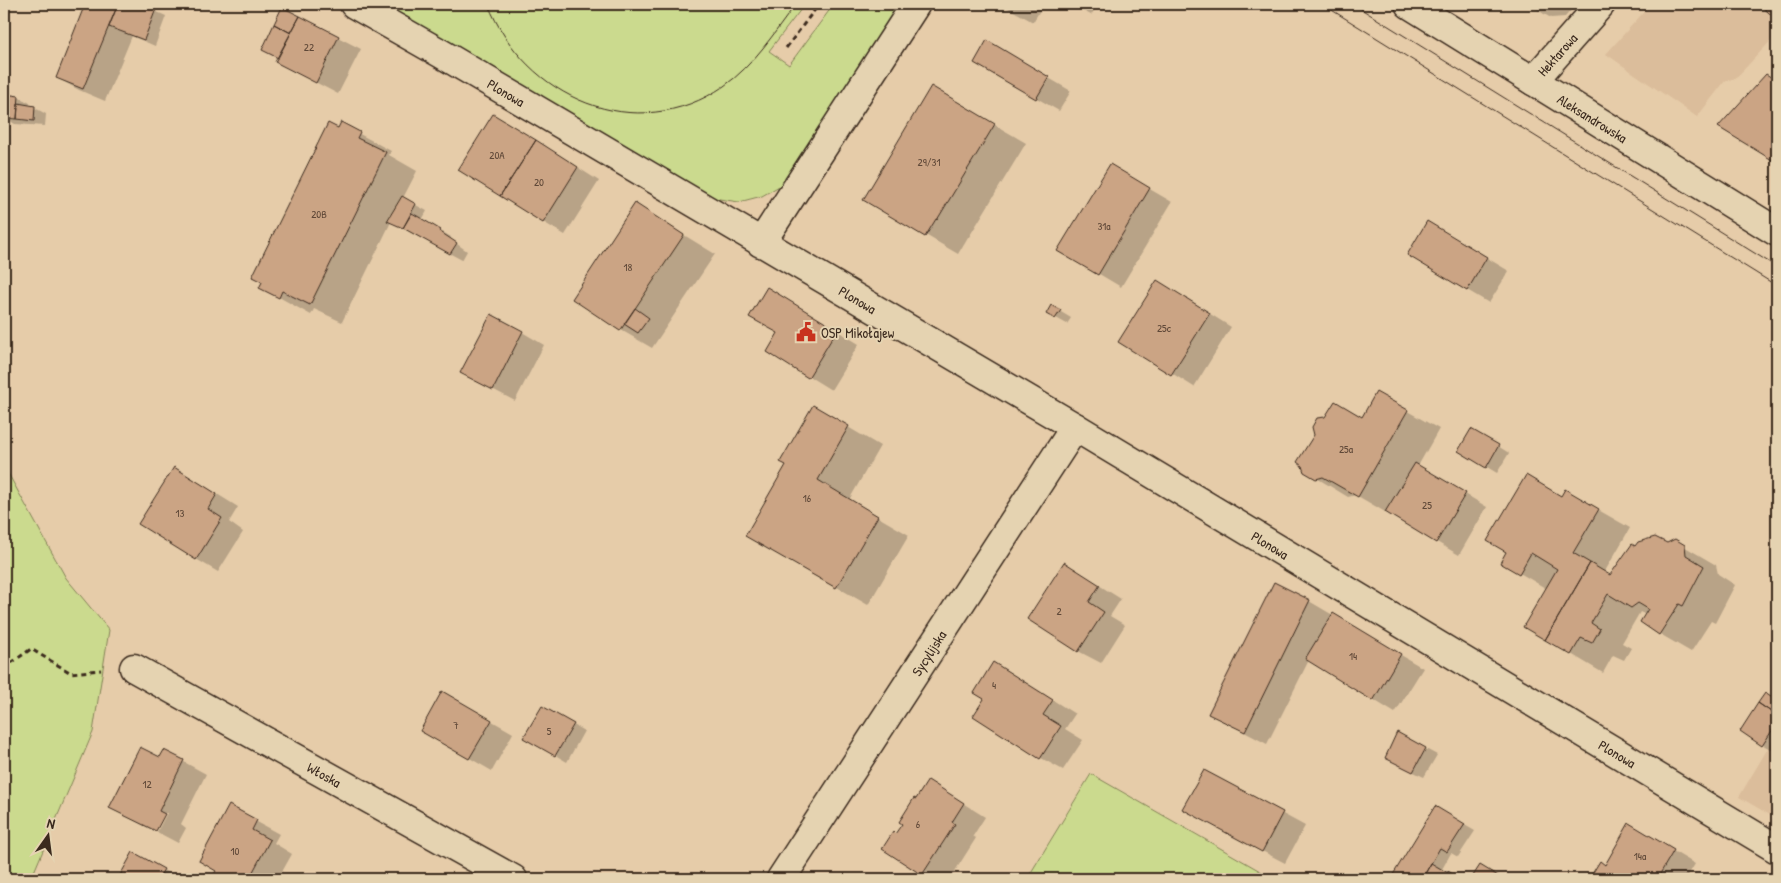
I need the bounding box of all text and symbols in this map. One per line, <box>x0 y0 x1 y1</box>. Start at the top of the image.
street label: Hektarowa <box>1533 28 1581 80</box>
house number: 22 <box>304 40 314 54</box>
street label: Plonowa <box>484 74 529 111</box>
street label: Aleksandrowska <box>1554 89 1632 147</box>
house number: 20A <box>489 148 505 162</box>
house number: 29/31 <box>918 155 940 169</box>
house number: 20 <box>534 175 544 189</box>
house number: 20B <box>311 207 327 221</box>
house number: 31a <box>1097 219 1111 233</box>
house number: 18 <box>624 260 633 274</box>
street label: Plonowa <box>836 281 880 318</box>
public building icon: OSP Mikołajew <box>795 321 817 343</box>
house number: 25c <box>1157 321 1172 335</box>
place label: OSP Mikołajew <box>821 323 895 343</box>
house number: 25a <box>1339 442 1354 456</box>
house number: 16 <box>803 491 812 505</box>
house number: 25 <box>1422 498 1432 512</box>
house number: 13 <box>176 506 185 520</box>
street label: Plonowa <box>1248 526 1293 563</box>
house number: 2 <box>1056 604 1062 618</box>
street label: Sycylijska <box>906 626 950 679</box>
house number: 14 <box>1349 649 1357 663</box>
house number: 4 <box>992 678 996 692</box>
house number: 7 <box>453 718 459 732</box>
house number: 5 <box>547 724 552 738</box>
street label: Plonowa <box>1595 735 1640 772</box>
street label: Włoska <box>304 757 345 791</box>
house number: 12 <box>142 777 152 791</box>
north arrow <box>22 810 72 860</box>
text: N <box>45 813 58 833</box>
house number: 6 <box>916 817 921 831</box>
house number: 10 <box>231 844 240 858</box>
house number: 14a <box>1634 849 1647 863</box>

